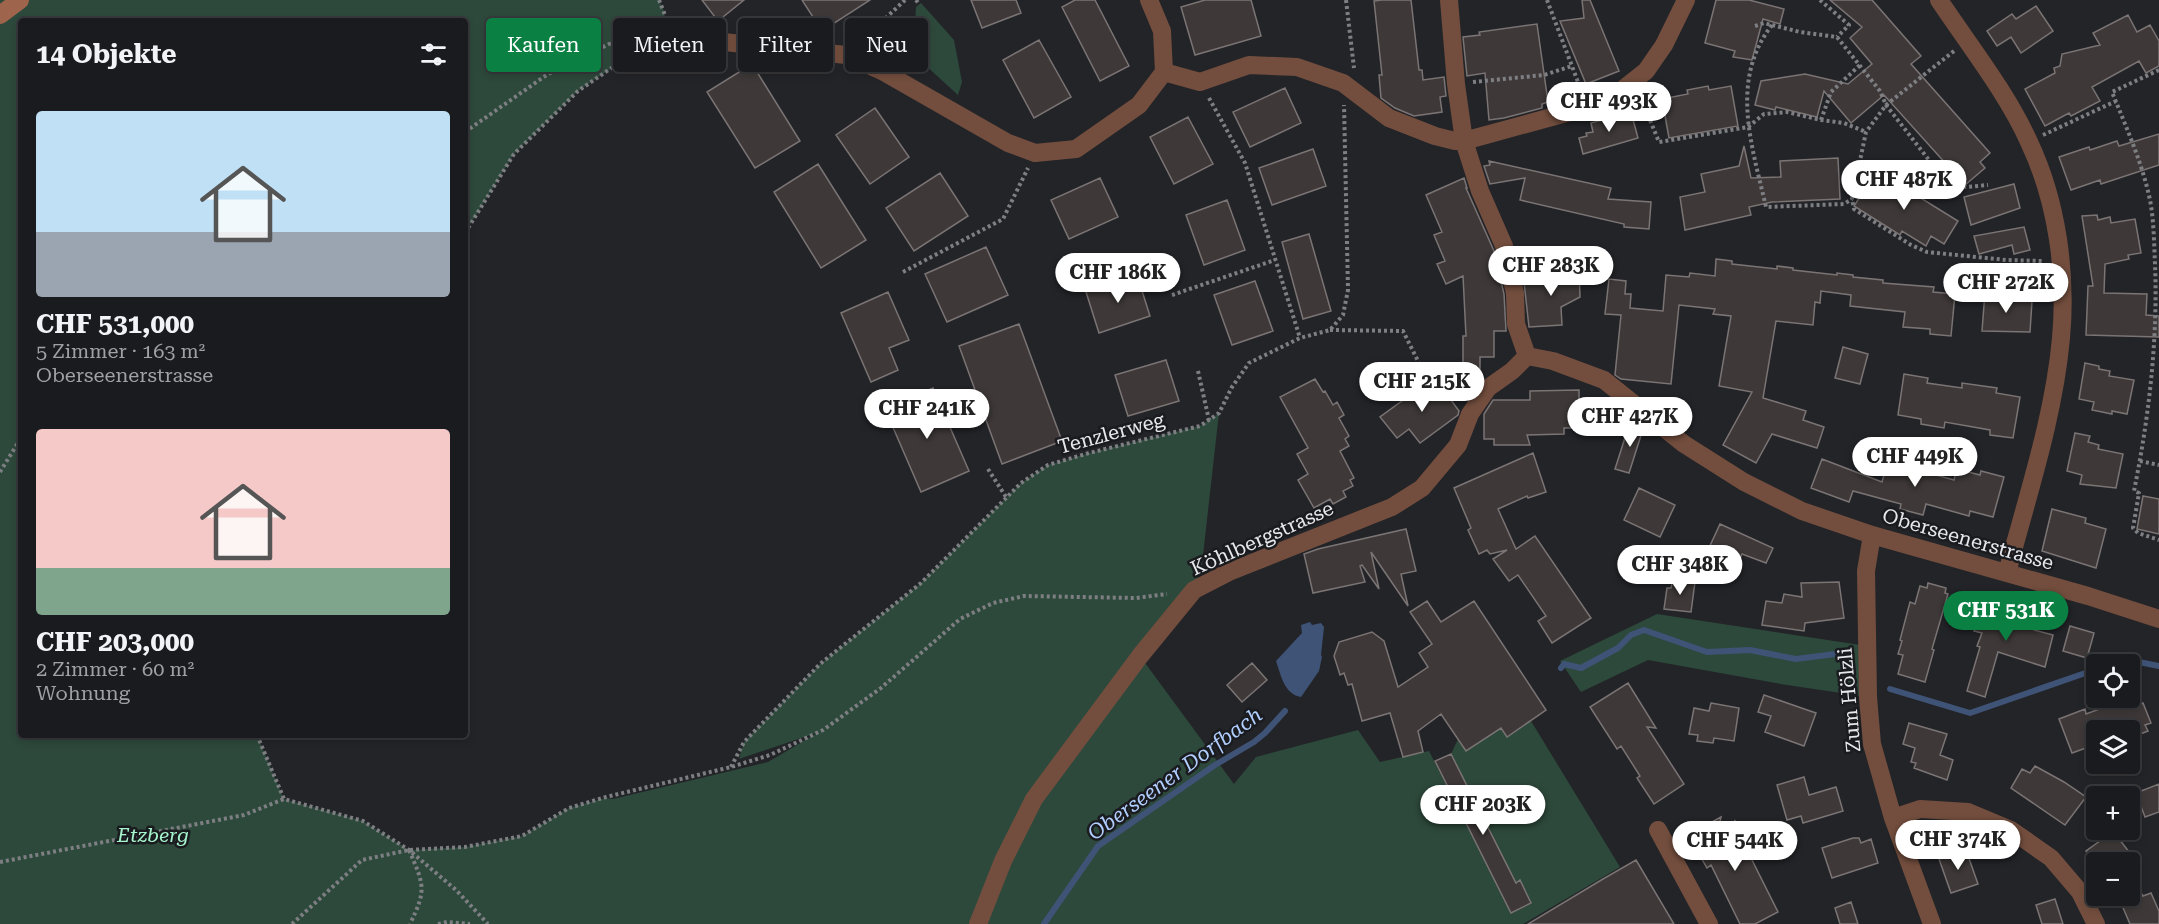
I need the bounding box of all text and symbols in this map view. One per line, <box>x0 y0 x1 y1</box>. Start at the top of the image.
chip: Kaufen <box>486 18 601 72</box>
chip: Mieten <box>613 18 726 72</box>
chip: Filter <box>738 18 833 72</box>
chip: Neu <box>845 18 928 72</box>
icon: filters <box>417 38 450 71</box>
text: 14 Objekte <box>36 39 177 69</box>
pin: CHF 493K <box>1547 82 1671 133</box>
text: CHF 493K <box>1560 89 1658 113</box>
icon: home <box>189 150 297 258</box>
pin: CHF 487K <box>1842 160 1966 211</box>
text: CHF 487K <box>1855 167 1953 191</box>
pin: CHF 283K <box>1489 246 1613 297</box>
pin: CHF 186K <box>1056 253 1180 304</box>
text: CHF 283K <box>1502 253 1600 277</box>
text: CHF 186K <box>1069 260 1167 284</box>
pin: CHF 272K <box>1944 263 2068 314</box>
text: CHF 272K <box>1957 270 2055 294</box>
text: CHF 531,000 <box>36 309 194 339</box>
text: 5 Zimmer · 163 m² <box>36 339 205 363</box>
pin: CHF 215K <box>1360 362 1484 413</box>
text: Oberseenerstrasse <box>36 363 213 387</box>
text: CHF 215K <box>1373 369 1471 393</box>
pin: CHF 241K <box>865 389 989 440</box>
text: CHF 241K <box>878 396 976 420</box>
pin: CHF 427K <box>1568 397 1692 448</box>
text: CHF 427K <box>1581 404 1679 428</box>
street label: Tenzlerweg <box>1055 407 1168 459</box>
pin: CHF 449K <box>1853 437 1977 488</box>
text: CHF 449K <box>1866 444 1964 468</box>
icon: home <box>189 468 297 576</box>
street label: Köhlbergstrasse <box>1187 496 1337 580</box>
street label: Oberseenerstrasse <box>1880 503 2056 575</box>
pin: CHF 348K <box>1618 545 1742 596</box>
text: CHF 348K <box>1631 552 1729 576</box>
pin: CHF 531K <box>1944 591 2068 642</box>
text: CHF 531K <box>1957 598 2055 622</box>
text: CHF 203,000 <box>36 627 194 657</box>
street label: Zum Hölzli <box>1832 647 1866 753</box>
map controls <box>2086 654 2140 906</box>
button: locate <box>2086 654 2140 708</box>
text: 2 Zimmer · 60 m² <box>36 657 194 681</box>
text: Wohnung <box>36 681 130 705</box>
water label: Oberseener Dorfbach <box>1083 703 1267 845</box>
button: layers <box>2086 720 2140 774</box>
pin: CHF 203K <box>1421 785 1545 836</box>
button: + <box>2086 786 2140 840</box>
text: CHF 203K <box>1434 792 1532 816</box>
pin: CHF 374K <box>1896 820 2020 871</box>
pin: CHF 544K <box>1673 821 1797 872</box>
park label: Etzberg <box>116 823 189 847</box>
text: CHF 374K <box>1909 827 2007 851</box>
text: CHF 544K <box>1686 828 1784 852</box>
button: − <box>2086 852 2140 906</box>

